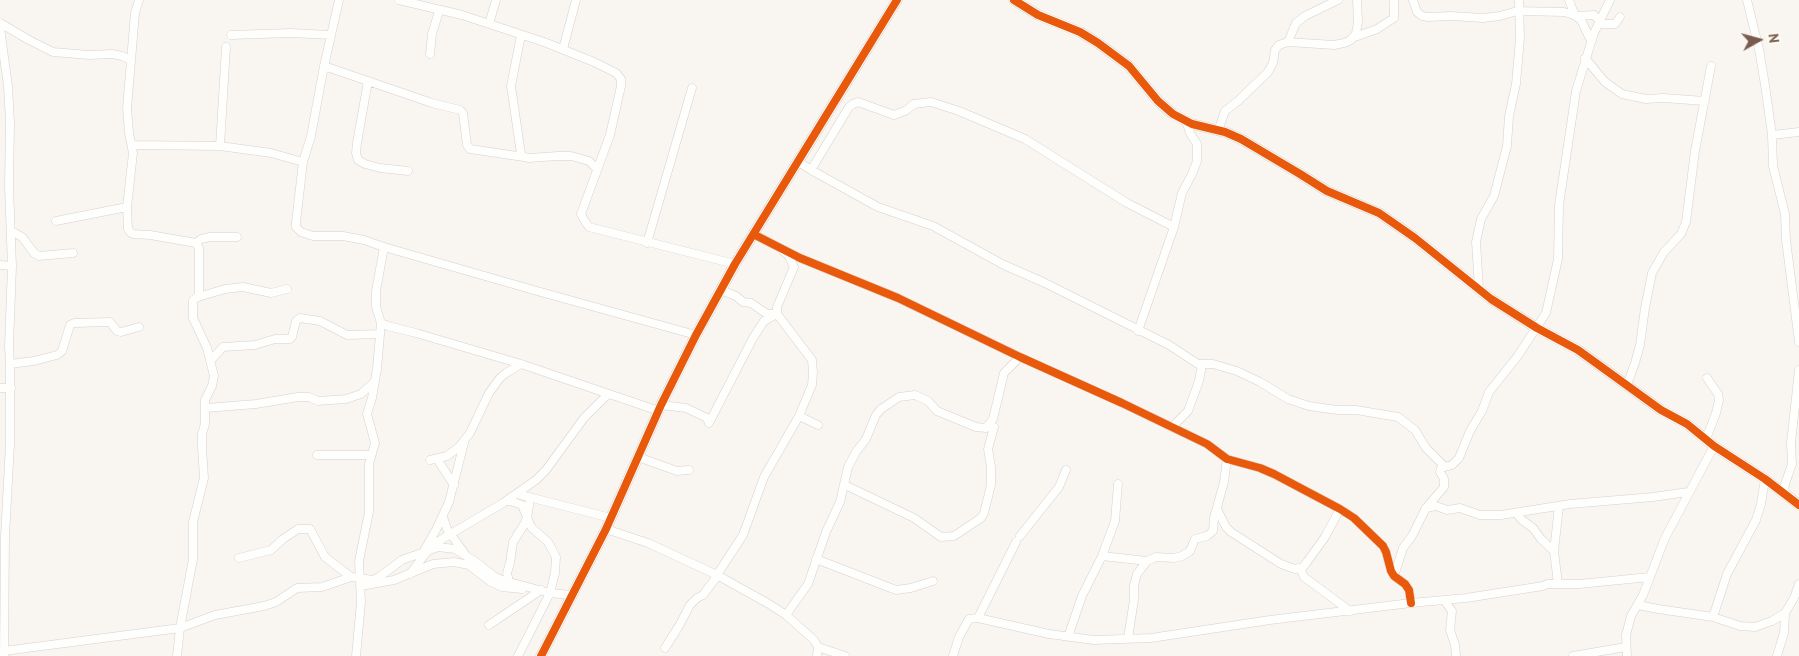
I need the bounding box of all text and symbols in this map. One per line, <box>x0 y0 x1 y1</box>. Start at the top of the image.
north arrow <box>1734 15 1784 65</box>
text: N <box>1764 33 1783 44</box>

